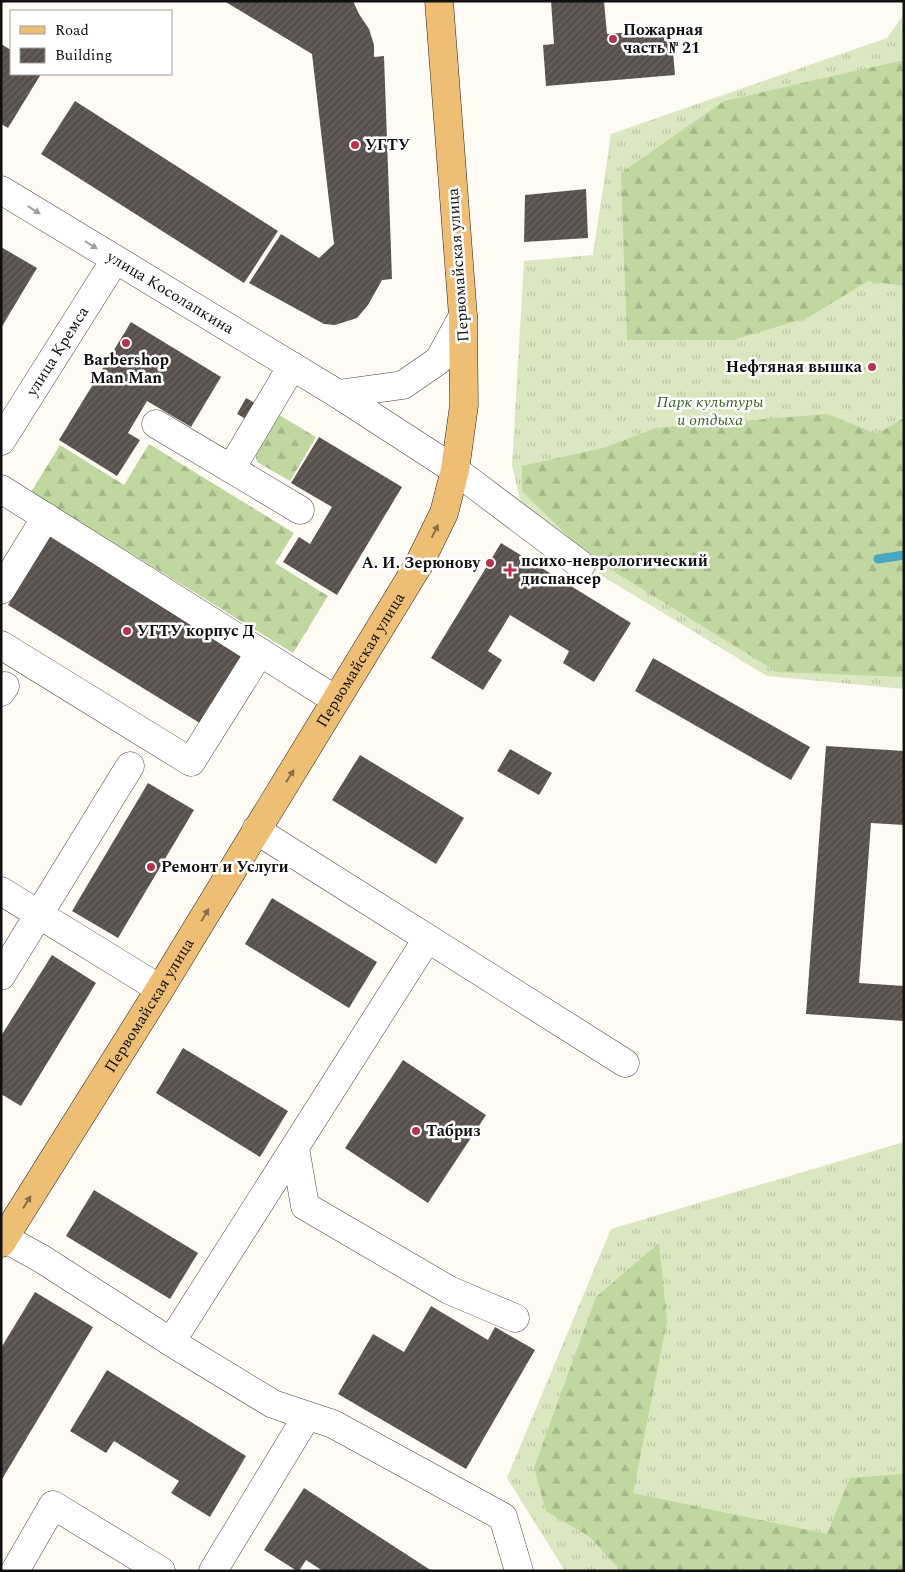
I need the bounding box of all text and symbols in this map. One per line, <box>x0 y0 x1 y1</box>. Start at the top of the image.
legend <box>10 10 172 75</box>
place label: Пожарная часть № 21 <box>623 18 703 60</box>
text: Road <box>55 19 89 42</box>
marker: Пожарная часть № 21 <box>607 33 619 45</box>
text: Building <box>55 44 112 67</box>
place label: УГТУ <box>365 133 410 157</box>
marker: УГТУ <box>349 139 361 151</box>
street label: Первомайская улица <box>441 187 475 343</box>
one-way arrow <box>28 206 41 215</box>
one-way arrow <box>84 241 97 250</box>
street label: улица Косолапкина <box>101 244 239 340</box>
street label: улица Кремса <box>20 301 95 402</box>
marker: Barbershop Man Man <box>120 337 132 349</box>
place label: Barbershop Man Man <box>83 348 169 390</box>
place label: Нефтяная вышка <box>726 355 863 379</box>
marker: Нефтяная вышка <box>866 361 878 373</box>
park label: Парк культуры и отдыха <box>656 390 764 432</box>
one-way arrow <box>431 524 439 538</box>
place label: психо-неврологический диспансер <box>521 549 708 591</box>
place label: А. И. Зерюнову <box>361 551 481 575</box>
marker: А. И. Зерюнову <box>484 557 496 569</box>
marker: психо-неврологический диспансер <box>503 563 517 577</box>
street label: Первомайская улица <box>310 588 411 732</box>
place label: УГТУ корпус Д <box>137 619 255 643</box>
marker: УГТУ корпус Д <box>121 625 133 637</box>
one-way arrow <box>285 770 294 783</box>
place label: Ремонт и Услуги <box>161 855 289 879</box>
marker: Ремонт и Услуги <box>145 861 157 873</box>
one-way arrow <box>200 908 209 921</box>
street label: Первомайская улица <box>98 933 200 1078</box>
place label: Табриз <box>426 1119 481 1143</box>
marker: Табриз <box>410 1125 422 1137</box>
one-way arrow <box>22 1195 32 1208</box>

